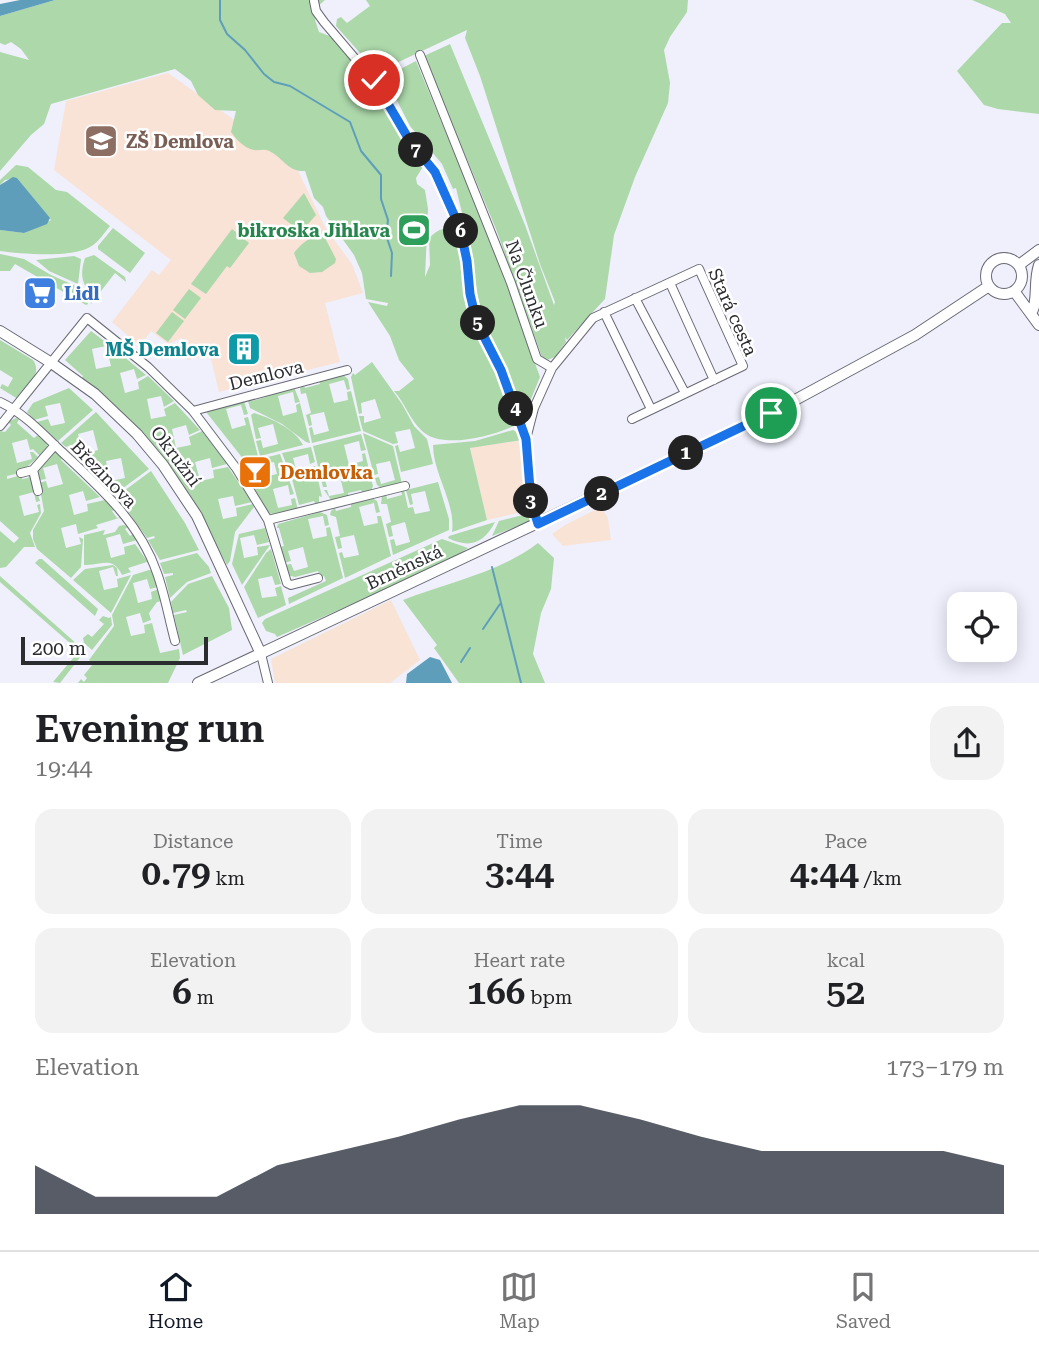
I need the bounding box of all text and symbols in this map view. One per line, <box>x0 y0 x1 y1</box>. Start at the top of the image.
pin <box>344 50 404 110</box>
icon: check <box>355 61 393 99</box>
school or university icon: ZŠ Demlova <box>82 122 120 160</box>
place label: ZŠ Demlova <box>126 130 234 152</box>
pin: 7 <box>398 132 434 168</box>
text: 7 <box>410 138 421 161</box>
sports icon: bikroska Jihlava <box>395 211 433 249</box>
pin: 6 <box>444 214 478 248</box>
text: 6 <box>455 219 466 242</box>
place label: bikroska Jihlava <box>238 220 390 241</box>
street label: Na Člunku <box>501 237 553 331</box>
street label: Stará cesta <box>704 265 762 359</box>
supermarket icon: Lidl <box>21 274 59 312</box>
place label: Lidl <box>64 283 99 304</box>
pin: 5 <box>461 306 496 340</box>
text: 5 <box>472 311 483 334</box>
building icon: MŠ Demlova <box>225 330 263 368</box>
place label: MŠ Demlova <box>105 338 219 360</box>
street label: Demlova <box>227 356 306 394</box>
pin <box>741 383 801 443</box>
pin: 4 <box>498 392 534 426</box>
icon: arrive <box>752 394 790 432</box>
text: 4 <box>510 397 521 420</box>
street label: Okružní <box>147 422 206 491</box>
pin: 1 <box>668 435 704 470</box>
street label: Březinova <box>67 436 141 512</box>
text: 1 <box>680 441 691 464</box>
bar icon: Demlovka <box>236 453 274 491</box>
place label: Demlovka <box>280 462 373 483</box>
pin: 2 <box>584 476 620 512</box>
text: 2 <box>596 482 607 505</box>
pin: 3 <box>514 484 548 518</box>
text: 3 <box>525 489 536 512</box>
street label: Brněnská <box>363 540 446 594</box>
map controls <box>947 592 1017 662</box>
button: locate <box>947 592 1017 662</box>
scale bar <box>21 634 208 666</box>
text: 200 m <box>32 637 86 660</box>
button: share <box>930 706 1004 780</box>
text: Evening run <box>35 707 264 751</box>
text: 19:44 <box>35 755 92 782</box>
text: Distance <box>153 830 233 853</box>
text: Time <box>496 830 543 853</box>
text: Pace <box>824 830 867 853</box>
text: 0.79 <box>142 853 211 894</box>
text: 3:44 <box>485 853 554 894</box>
text: 4:44 <box>790 853 859 894</box>
text: km <box>211 867 245 890</box>
text: /km <box>859 867 902 890</box>
text: Elevation <box>150 949 236 972</box>
text: Heart rate <box>474 949 565 972</box>
text: kcal <box>827 949 865 972</box>
text: 6 <box>172 972 192 1013</box>
text: 166 <box>467 972 525 1013</box>
text: 52 <box>826 972 865 1013</box>
text: m <box>192 986 214 1009</box>
text: bpm <box>525 986 572 1009</box>
text: Elevation <box>35 1054 139 1081</box>
text: 173–179 m <box>886 1054 1004 1081</box>
tab: Home <box>148 1268 203 1333</box>
tab: Map <box>499 1268 540 1333</box>
tab: Saved <box>836 1268 891 1333</box>

